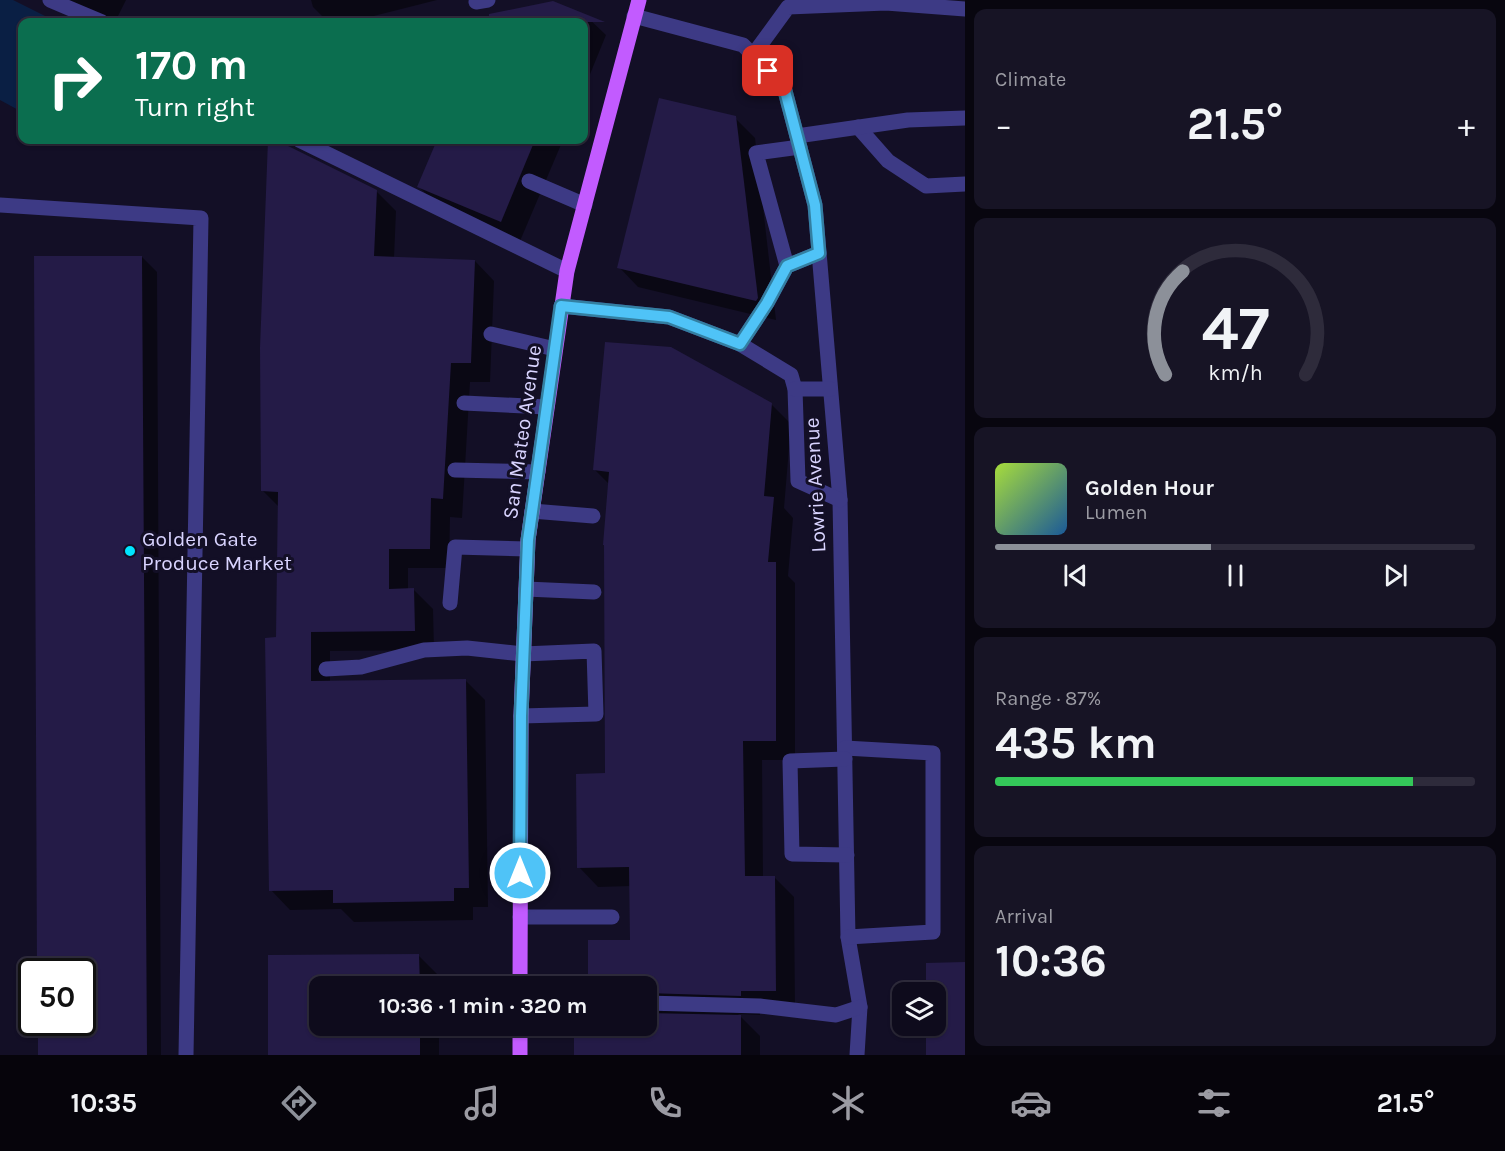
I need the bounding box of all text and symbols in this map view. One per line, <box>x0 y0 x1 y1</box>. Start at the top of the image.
text: 170 m <box>135 40 248 90</box>
icon: right <box>36 42 114 120</box>
pin <box>742 45 793 96</box>
icon: arrive <box>751 54 784 87</box>
text: Climate <box>995 68 1066 91</box>
text: Turn right <box>135 91 255 123</box>
text: 21.5° <box>1187 98 1283 150</box>
text: − <box>995 106 1012 144</box>
text: + <box>1458 106 1475 144</box>
text: 47 <box>1201 292 1269 365</box>
street label: San Mateo Avenue <box>498 343 546 521</box>
text: km/h <box>1208 361 1262 386</box>
street label: Lowrie Avenue <box>799 417 831 553</box>
text: Golden Hour <box>1085 475 1214 501</box>
text: Lumen <box>1085 501 1148 524</box>
place label: Golden Gate Produce Market <box>142 527 292 575</box>
marker: Golden Gate Produce Market <box>123 544 137 558</box>
icon: previous <box>1059 559 1092 592</box>
icon: pause <box>1219 559 1252 592</box>
icon: next <box>1379 559 1412 592</box>
text: Range · 87% <box>995 687 1101 710</box>
text: 435 km <box>995 717 1157 769</box>
position arrow <box>488 841 552 905</box>
text: Arrival <box>995 905 1054 928</box>
text: 10:36 <box>995 935 1107 987</box>
speed limit sign: 50 <box>18 958 96 1036</box>
map controls <box>892 982 946 1036</box>
button: layers <box>892 982 946 1036</box>
text: 10:36 · 1 min · 320 m <box>378 993 588 1019</box>
icon: directions <box>278 1082 320 1124</box>
icon: music <box>461 1082 503 1124</box>
icon: phone <box>644 1082 686 1124</box>
icon: climate <box>827 1082 869 1124</box>
icon: car <box>1010 1082 1052 1124</box>
icon: filters <box>1193 1082 1235 1124</box>
text: 10:35 <box>71 1087 137 1119</box>
text: 21.5° <box>1376 1087 1434 1119</box>

